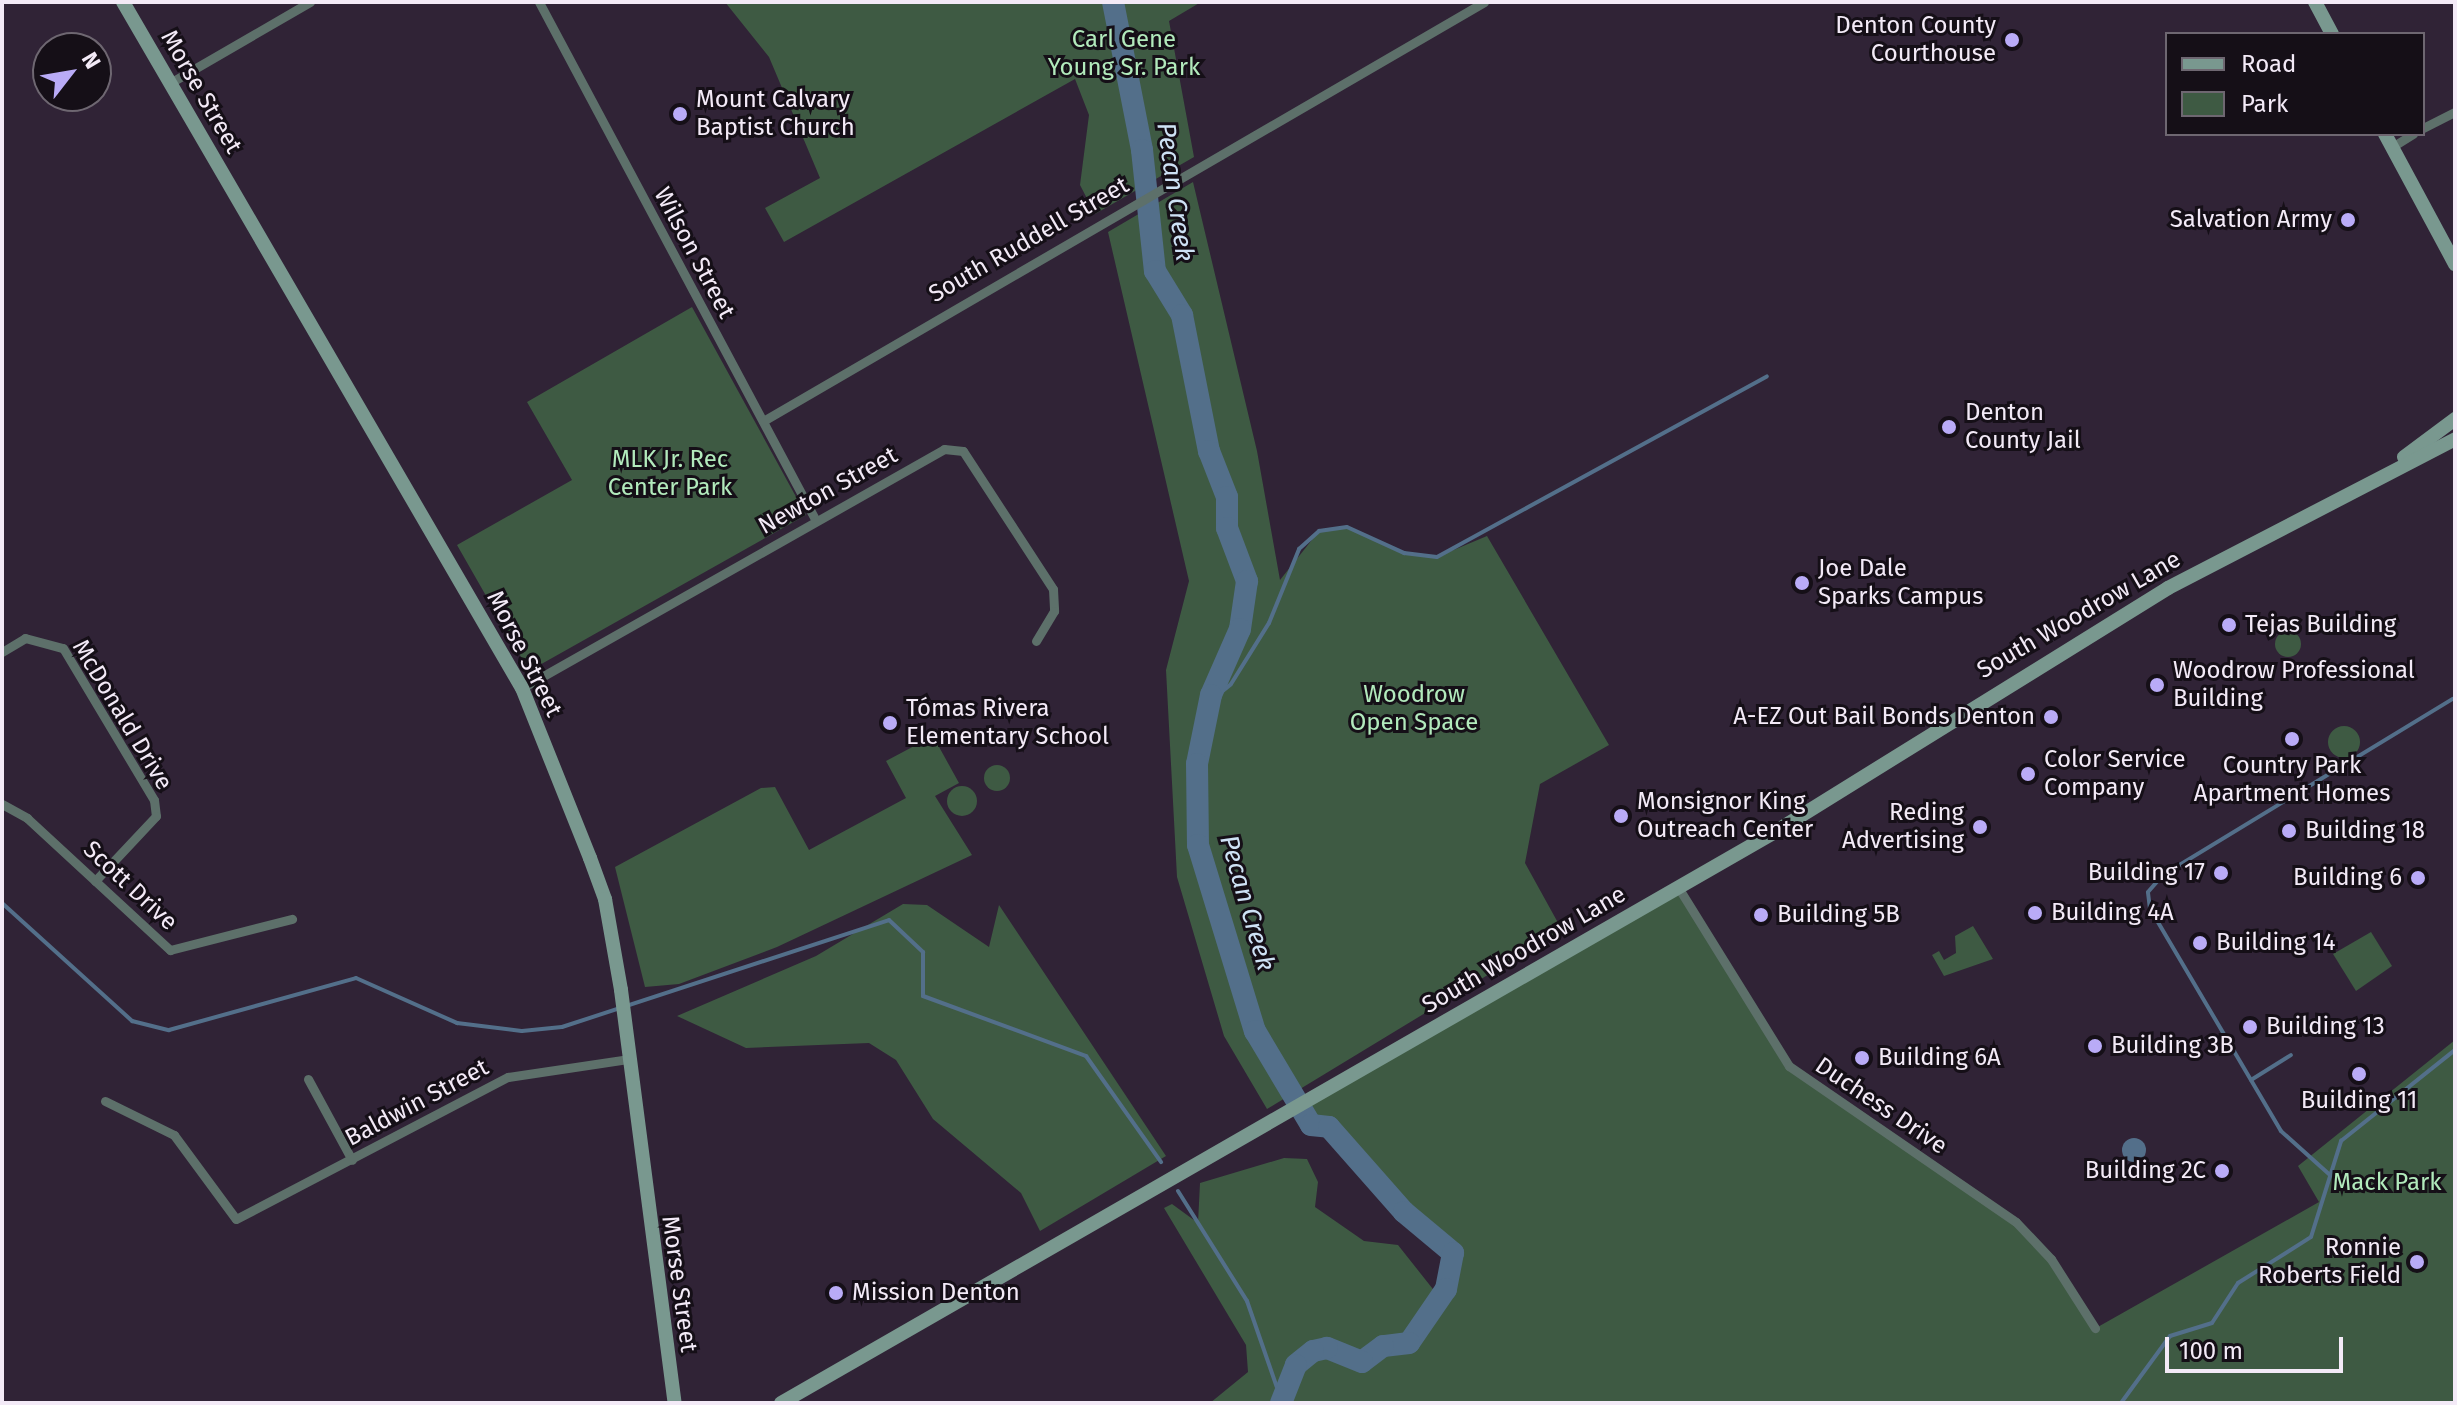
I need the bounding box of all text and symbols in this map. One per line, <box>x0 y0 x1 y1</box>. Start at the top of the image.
place label: Denton County Courthouse <box>1835 12 1996 68</box>
street label: Morse Street <box>154 25 248 159</box>
park label: Carl Gene Young Sr. Park <box>1048 26 1200 82</box>
marker: Denton County Courthouse <box>2003 31 2021 49</box>
north arrow <box>32 32 112 112</box>
legend <box>2165 32 2425 136</box>
text: N <box>76 47 107 74</box>
text: Road <box>2241 50 2296 78</box>
place label: Mount Calvary Baptist Church <box>696 86 855 142</box>
text: Park <box>2241 90 2288 118</box>
marker: Mount Calvary Baptist Church <box>671 105 689 123</box>
water label: Pecan Creek <box>1150 121 1200 263</box>
street label: South Ruddell Street <box>924 171 1134 309</box>
street label: Wilson Street <box>647 182 741 324</box>
place label: Salvation Army <box>2170 206 2332 234</box>
marker: Salvation Army <box>2339 211 2357 229</box>
place label: Denton County Jail <box>1965 399 2081 455</box>
marker: Denton County Jail <box>1940 418 1958 436</box>
street label: Newton Street <box>753 441 903 541</box>
park label: MLK Jr. Rec Center Park <box>608 446 732 502</box>
street label: South Woodrow Lane <box>1972 545 2186 685</box>
place label: Joe Dale Sparks Campus <box>1818 555 1983 611</box>
marker: Joe Dale Sparks Campus <box>1793 574 1811 592</box>
street label: Morse Street <box>480 586 568 722</box>
place label: Tejas Building <box>2245 611 2396 639</box>
marker: Tejas Building <box>2220 616 2238 634</box>
street label: McDonald Drive <box>66 635 178 795</box>
place label: Woodrow Professional Building <box>2173 657 2415 713</box>
marker: Woodrow Professional Building <box>2148 676 2166 694</box>
park label: Woodrow Open Space <box>1350 681 1478 737</box>
place label: Tómas Rivera Elementary School <box>906 695 1109 751</box>
place label: A-EZ Out Bail Bonds Denton <box>1733 703 2035 731</box>
marker: A-EZ Out Bail Bonds Denton <box>2042 708 2060 726</box>
marker: Tómas Rivera Elementary School <box>881 714 899 732</box>
marker: Country Park Apartment Homes <box>2283 730 2301 748</box>
place label: Color Service Company <box>2044 746 2186 802</box>
place label: Country Park Apartment Homes <box>2194 752 2390 808</box>
marker: Color Service Company <box>2019 765 2037 783</box>
place label: Monsignor King Outreach Center <box>1637 788 1813 844</box>
place label: Reding Advertising <box>1842 799 1964 855</box>
marker: Monsignor King Outreach Center <box>1612 807 1630 825</box>
place label: Building 18 <box>2305 817 2425 845</box>
marker: Reding Advertising <box>1971 818 1989 836</box>
marker: Building 18 <box>2280 822 2298 840</box>
water label: Pecan Creek <box>1213 831 1281 975</box>
street label: Scott Drive <box>77 835 183 937</box>
place label: Building 17 <box>2088 859 2205 887</box>
marker: Building 17 <box>2212 864 2230 882</box>
place label: Building 6 <box>2293 864 2402 892</box>
marker: Building 6 <box>2409 869 2427 887</box>
street label: South Woodrow Lane <box>1417 880 1631 1020</box>
place label: Building 4A <box>2051 899 2174 927</box>
place label: Building 5B <box>1777 901 1900 929</box>
marker: Building 4A <box>2026 904 2044 922</box>
marker: Building 5B <box>1752 906 1770 924</box>
place label: Building 14 <box>2216 929 2335 957</box>
marker: Building 14 <box>2191 934 2209 952</box>
place label: Building 13 <box>2266 1013 2385 1041</box>
marker: Building 13 <box>2241 1018 2259 1036</box>
place label: Building 3B <box>2111 1032 2234 1060</box>
marker: Building 3B <box>2086 1037 2104 1055</box>
place label: Building 6A <box>1878 1044 2001 1072</box>
marker: Building 6A <box>1853 1049 1871 1067</box>
street label: Duchess Drive <box>1810 1051 1952 1161</box>
street label: Baldwin Street <box>340 1053 494 1153</box>
marker: Building 11 <box>2350 1065 2368 1083</box>
place label: Building 11 <box>2301 1087 2417 1115</box>
place label: Building 2C <box>2085 1157 2206 1185</box>
marker: Building 2C <box>2213 1162 2231 1180</box>
park label: Mack Park <box>2332 1169 2442 1197</box>
street label: Morse Street <box>655 1214 703 1354</box>
place label: Ronnie Roberts Field <box>2258 1234 2401 1290</box>
marker: Ronnie Roberts Field <box>2408 1253 2426 1271</box>
place label: Mission Denton <box>852 1279 1020 1307</box>
marker: Mission Denton <box>827 1284 845 1302</box>
scale bar <box>2169 1321 2347 1371</box>
text: 100 m <box>2179 1337 2243 1365</box>

